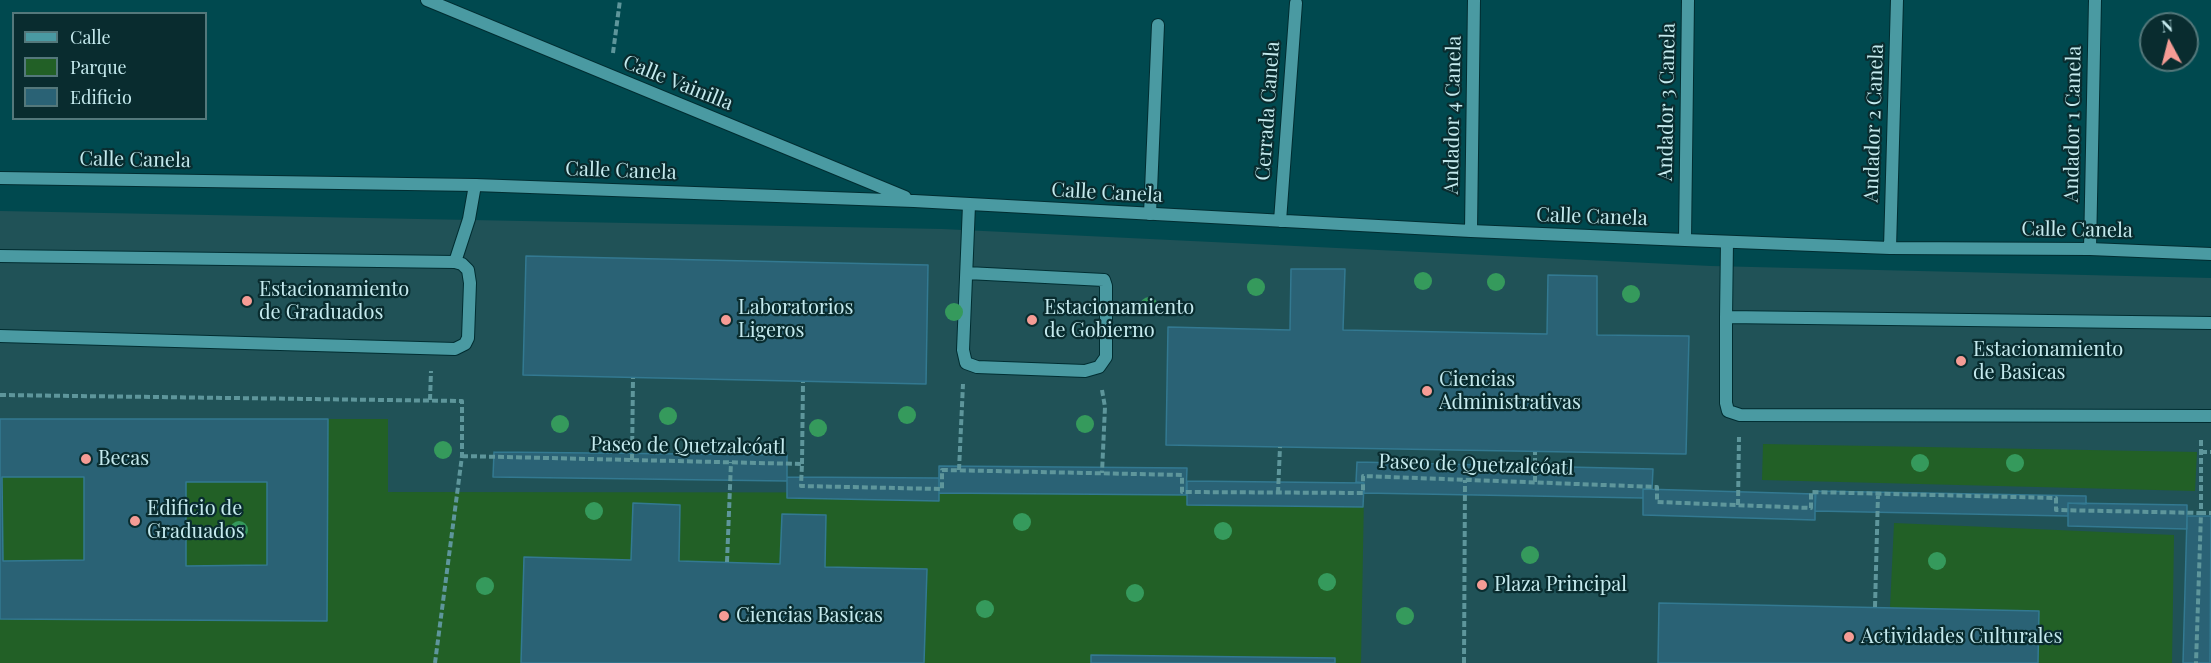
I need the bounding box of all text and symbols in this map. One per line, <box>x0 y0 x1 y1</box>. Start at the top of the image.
legend <box>12 12 207 120</box>
north arrow <box>2139 12 2199 72</box>
text: N <box>2160 14 2174 37</box>
street label: Andador 3 Canela <box>1654 23 1680 181</box>
text: Calle <box>70 25 111 49</box>
street label: Andador 4 Canela <box>1440 35 1466 195</box>
street label: Cerrada Canela <box>1251 41 1285 181</box>
street label: Andador 2 Canela <box>1859 43 1889 203</box>
street label: Andador 1 Canela <box>2060 46 2086 202</box>
street label: Calle Vainilla <box>620 50 736 116</box>
text: Parque <box>70 55 127 79</box>
text: Edificio <box>70 85 132 109</box>
street label: Calle Canela <box>79 147 191 173</box>
street label: Calle Canela <box>565 157 677 185</box>
street label: Calle Canela <box>1051 178 1163 208</box>
street label: Calle Canela <box>1536 203 1648 231</box>
street label: Calle Canela <box>2021 217 2133 243</box>
place label: Estacionamiento de Graduados <box>259 278 409 325</box>
marker: Estacionamiento de Graduados <box>240 294 254 308</box>
place label: Laboratorios Ligeros <box>738 296 853 343</box>
place label: Estacionamiento de Gobierno <box>1044 296 1194 343</box>
marker: Laboratorios Ligeros <box>719 313 733 327</box>
marker: Estacionamiento de Gobierno <box>1025 313 1039 327</box>
place label: Estacionamiento de Basicas <box>1973 338 2123 385</box>
marker: Estacionamiento de Basicas <box>1954 354 1968 368</box>
place label: Ciencias Administrativas <box>1439 368 1581 415</box>
marker: Ciencias Administrativas <box>1420 384 1434 398</box>
street label: Paseo de Quetzalcóatl <box>590 432 786 460</box>
place label: Becas <box>98 447 149 471</box>
street label: Paseo de Quetzalcóatl <box>1378 450 1574 480</box>
marker: Becas <box>79 452 93 466</box>
place label: Edificio de Graduados <box>147 497 245 544</box>
marker: Edificio de Graduados <box>128 514 142 528</box>
place label: Plaza Principal <box>1494 573 1627 597</box>
marker: Plaza Principal <box>1475 578 1489 592</box>
place label: Ciencias Basicas <box>736 604 883 628</box>
marker: Ciencias Basicas <box>717 609 731 623</box>
place label: Actividades Culturales <box>1861 625 2062 649</box>
marker: Actividades Culturales <box>1842 630 1856 644</box>

